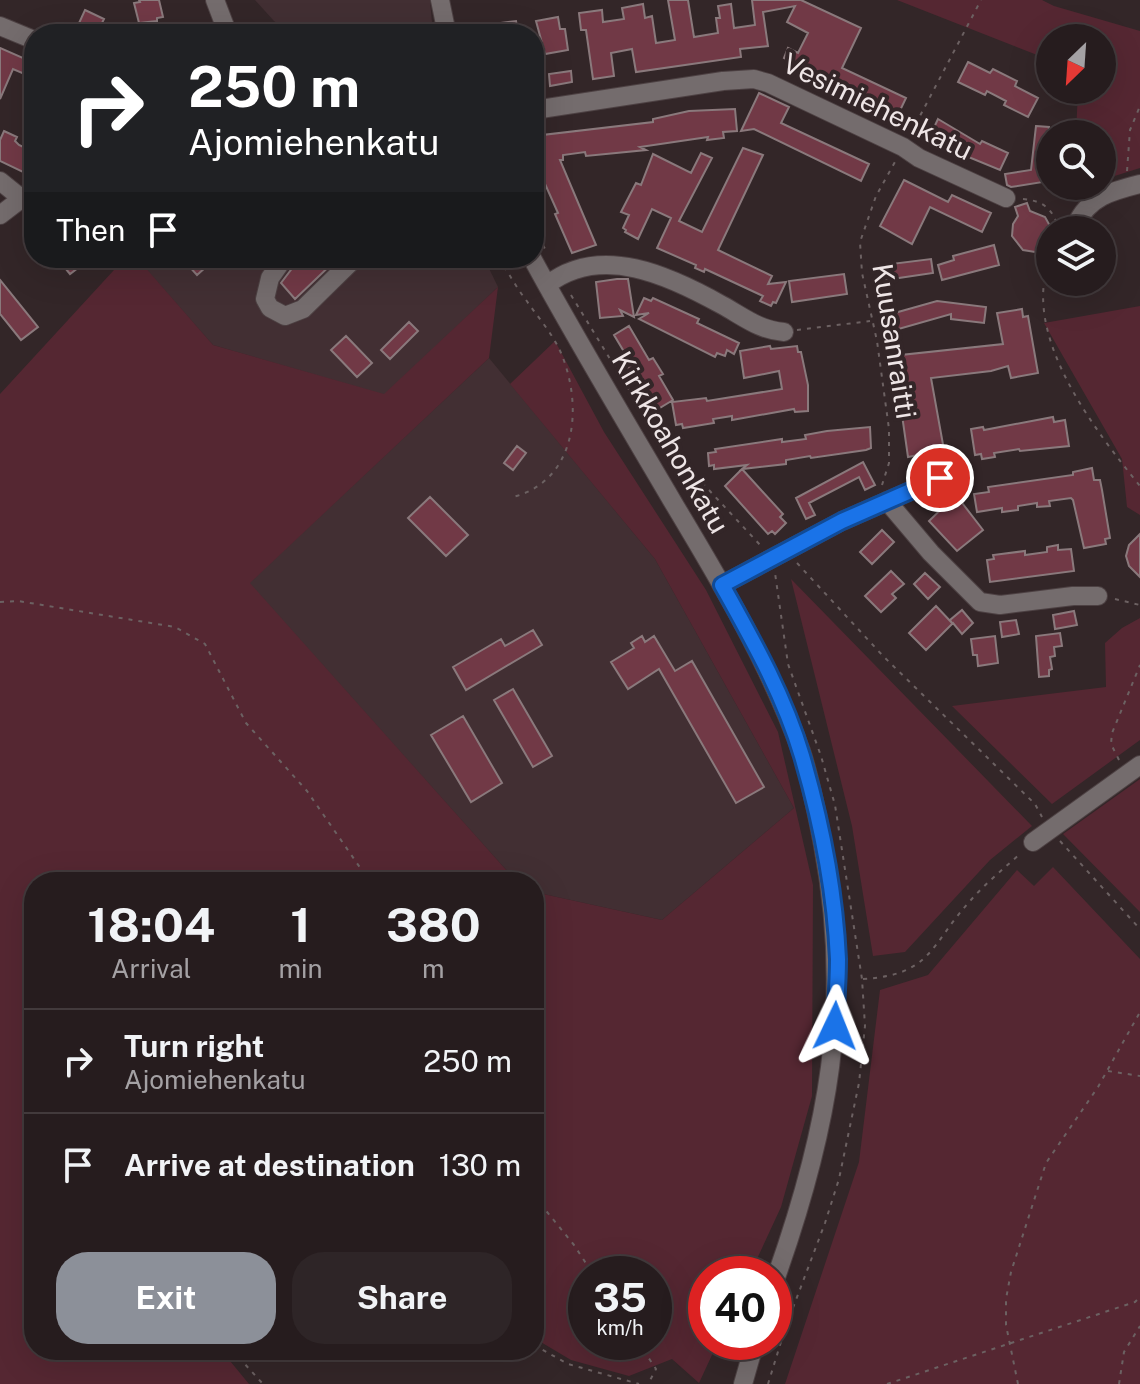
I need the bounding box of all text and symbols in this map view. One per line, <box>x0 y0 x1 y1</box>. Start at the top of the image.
north arrow <box>1036 24 1116 104</box>
map controls <box>1036 24 1116 296</box>
street label: Vesimiehenkatu <box>778 46 978 166</box>
text: 250 m <box>188 54 360 120</box>
icon: right <box>56 56 160 160</box>
button: search <box>1036 120 1116 200</box>
text: Ajomiehenkatu <box>188 121 439 163</box>
icon: arrive <box>141 208 185 252</box>
text: Then <box>56 212 125 248</box>
button: layers <box>1036 216 1116 296</box>
street label: Kuusanraitti <box>866 261 924 421</box>
street label: Kirkkoahonkatu <box>606 345 736 539</box>
pin <box>906 444 974 512</box>
icon: arrive <box>918 456 962 500</box>
text: 18:04 <box>87 896 215 953</box>
text: 1 <box>290 896 311 953</box>
text: 380 <box>386 896 481 953</box>
text: Arrival <box>111 953 191 984</box>
text: min <box>279 953 323 984</box>
text: m <box>422 953 445 984</box>
position arrow <box>793 984 877 1068</box>
text: Turn right <box>124 1028 264 1064</box>
icon: right <box>56 1039 100 1083</box>
text: 250 m <box>423 1043 512 1079</box>
text: Ajomiehenkatu <box>124 1064 306 1095</box>
icon: arrive <box>56 1143 100 1187</box>
text: Arrive at destination <box>124 1147 415 1183</box>
text: 130 m <box>439 1147 521 1183</box>
button: Exit <box>56 1252 276 1344</box>
button: Share <box>292 1252 512 1344</box>
speed limit sign: 40 <box>688 1256 792 1360</box>
text: 35 <box>593 1274 647 1321</box>
text: km/h <box>596 1316 644 1340</box>

